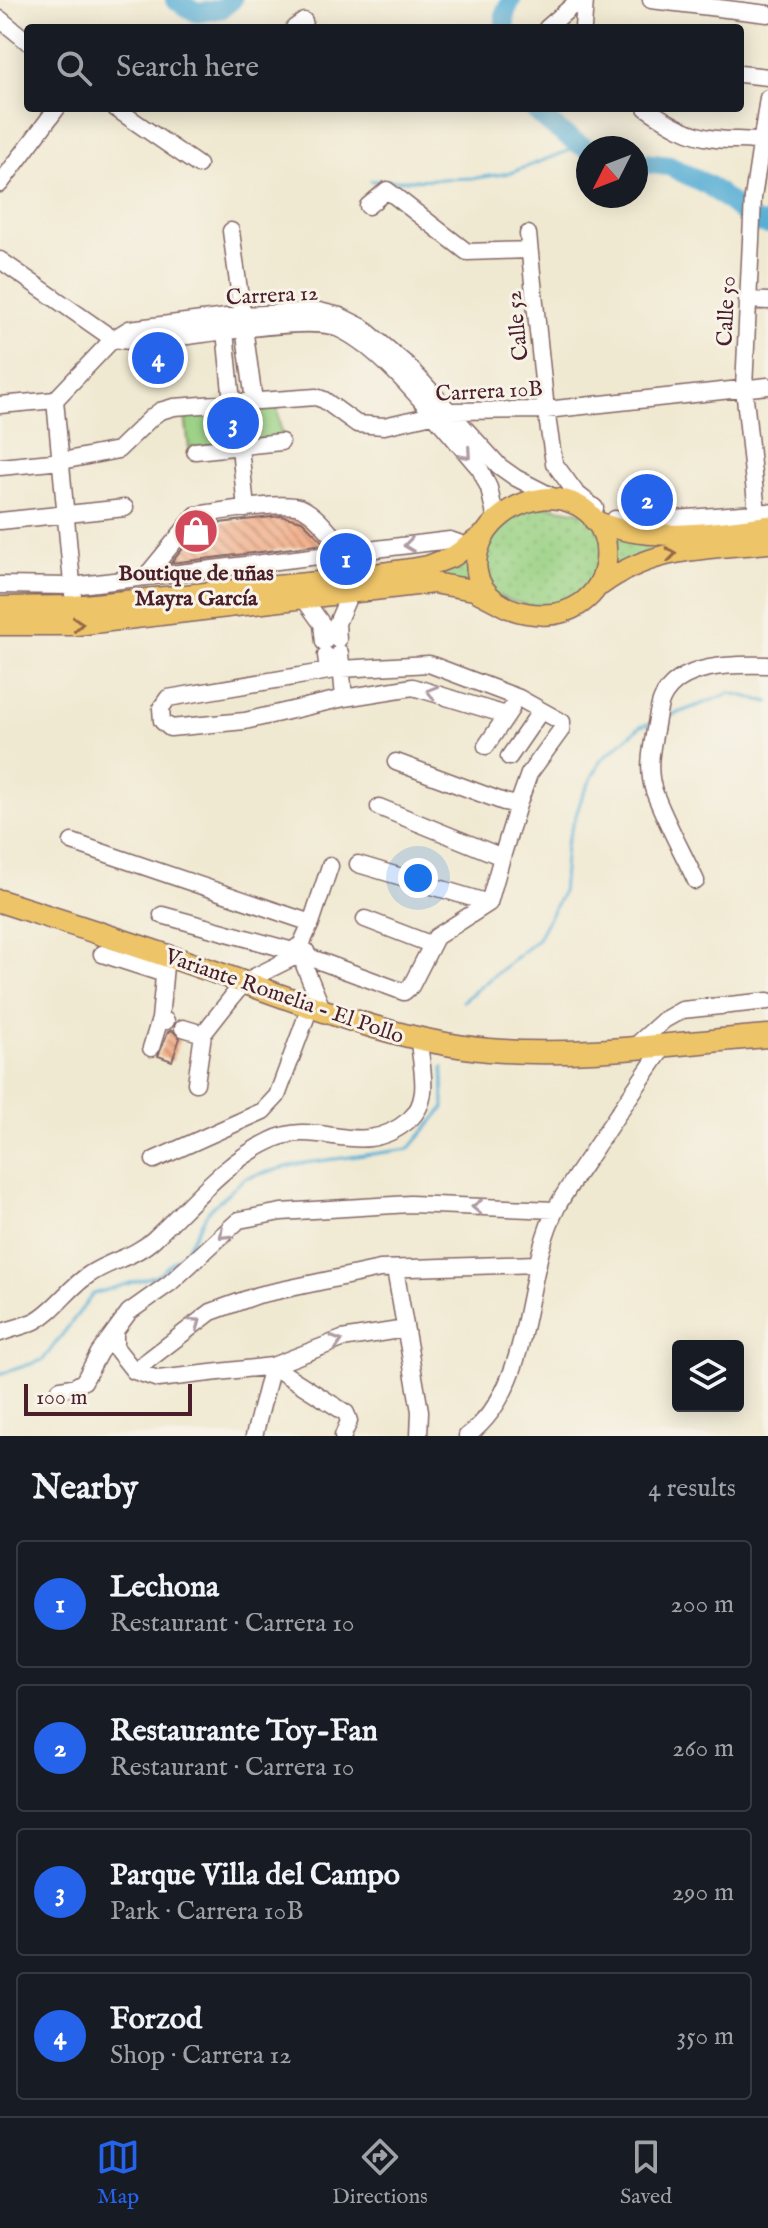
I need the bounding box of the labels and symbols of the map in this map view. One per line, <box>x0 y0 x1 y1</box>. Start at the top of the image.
north arrow <box>576 136 648 208</box>
street label: Calle 50 <box>711 275 743 347</box>
street label: Carrera 12 <box>225 280 319 312</box>
street label: Calle 52 <box>500 289 536 362</box>
pin: 4 <box>132 328 184 388</box>
street label: Carrera 10B <box>435 375 543 409</box>
pin: 3 <box>207 393 259 453</box>
one-way arrow <box>457 445 471 460</box>
pin: 2 <box>621 470 673 530</box>
shop icon: Boutique de uñas Mayra García <box>172 507 220 555</box>
pin: 1 <box>320 529 372 589</box>
one-way arrow <box>402 536 415 553</box>
one-way arrow <box>664 546 678 563</box>
place label: Boutique de uñas Mayra García <box>118 560 274 613</box>
one-way arrow <box>72 616 85 633</box>
one-way arrow <box>425 685 439 701</box>
your location <box>398 858 438 898</box>
street label: Variante Romelia - El Pollo <box>160 943 408 1051</box>
one-way arrow <box>470 1198 483 1215</box>
one-way arrow <box>218 1224 233 1238</box>
one-way arrow <box>187 1319 202 1333</box>
one-way arrow <box>330 1335 343 1351</box>
scale bar <box>24 1380 192 1416</box>

